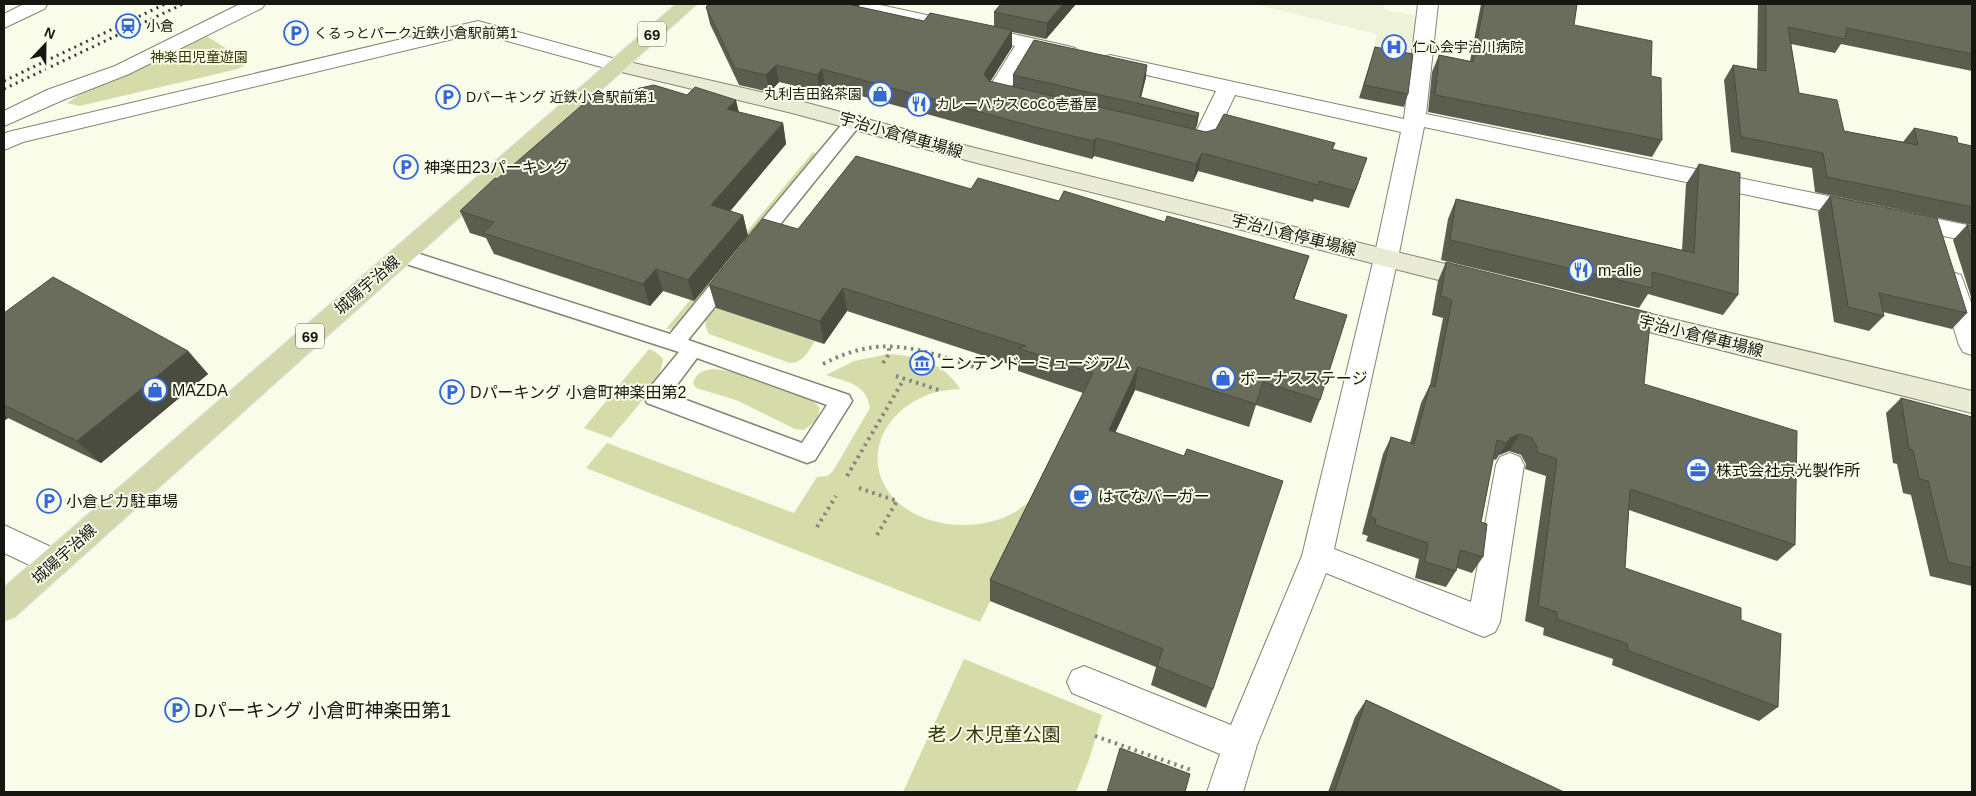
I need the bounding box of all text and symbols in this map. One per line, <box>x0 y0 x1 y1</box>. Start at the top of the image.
station icon: 小倉 <box>115 13 141 39</box>
place label: 小倉 <box>146 18 174 34</box>
north arrow <box>20 20 70 70</box>
parking icon: くるっとパーク近鉄小倉駅前第1 <box>283 20 309 46</box>
road number: 69 <box>638 22 666 46</box>
text: N <box>42 24 58 42</box>
place label: くるっとパーク近鉄小倉駅前第1 <box>314 25 518 41</box>
hospital icon: 仁心会宇治川病院 <box>1381 34 1407 60</box>
place label: 仁心会宇治川病院 <box>1412 39 1524 55</box>
park label: 神楽田児童遊園 <box>150 49 248 65</box>
shop icon: 丸利吉田銘茶園 <box>867 81 893 107</box>
parking icon: Dパーキング 近鉄小倉駅前第1 <box>435 84 461 110</box>
place label: 丸利吉田銘茶園 <box>764 86 862 102</box>
place label: Dパーキング 近鉄小倉駅前第1 <box>466 89 656 105</box>
restaurant icon: カレーハウスCoCo壱番屋 <box>906 91 932 117</box>
place label: カレーハウスCoCo壱番屋 <box>936 96 1098 112</box>
street label: 宇治小倉停車場線 <box>837 109 965 161</box>
parking icon: 神楽田23パーキング <box>393 154 419 180</box>
place label: 神楽田23パーキング <box>424 159 569 176</box>
street label: 宇治小倉停車場線 <box>1230 211 1358 259</box>
street label: 城陽宇治線 <box>331 252 403 318</box>
restaurant icon: m-alie <box>1568 257 1594 283</box>
place label: m-alie <box>1598 262 1642 279</box>
street label: 宇治小倉停車場線 <box>1637 312 1765 360</box>
road number: 69 <box>296 324 324 348</box>
museum icon: ニンテンドーミュージアム <box>909 350 935 376</box>
place label: ニンテンドーミュージアム <box>940 355 1131 372</box>
shop icon: ボーナスステージ <box>1210 365 1236 391</box>
place label: ボーナスステージ <box>1240 370 1368 387</box>
shop icon: MAZDA <box>142 377 168 403</box>
parking icon: Dパーキング 小倉町神楽田第2 <box>439 379 465 405</box>
place label: MAZDA <box>172 382 228 399</box>
place label: Dパーキング 小倉町神楽田第2 <box>470 384 687 401</box>
office icon: 株式会社京光製作所 <box>1685 457 1711 483</box>
place label: 株式会社京光製作所 <box>1716 462 1860 479</box>
cafe icon: はてなバーガー <box>1068 483 1094 509</box>
parking icon: 小倉ピカ駐車場 <box>36 488 62 514</box>
place label: はてなバーガー <box>1098 488 1210 505</box>
place label: 小倉ピカ駐車場 <box>66 493 178 510</box>
street label: 城陽宇治線 <box>29 521 99 587</box>
parking icon: Dパーキング 小倉町神楽田第1 <box>164 697 190 723</box>
place label: Dパーキング 小倉町神楽田第1 <box>194 700 451 721</box>
park label: 老ノ木児童公園 <box>927 724 1061 745</box>

